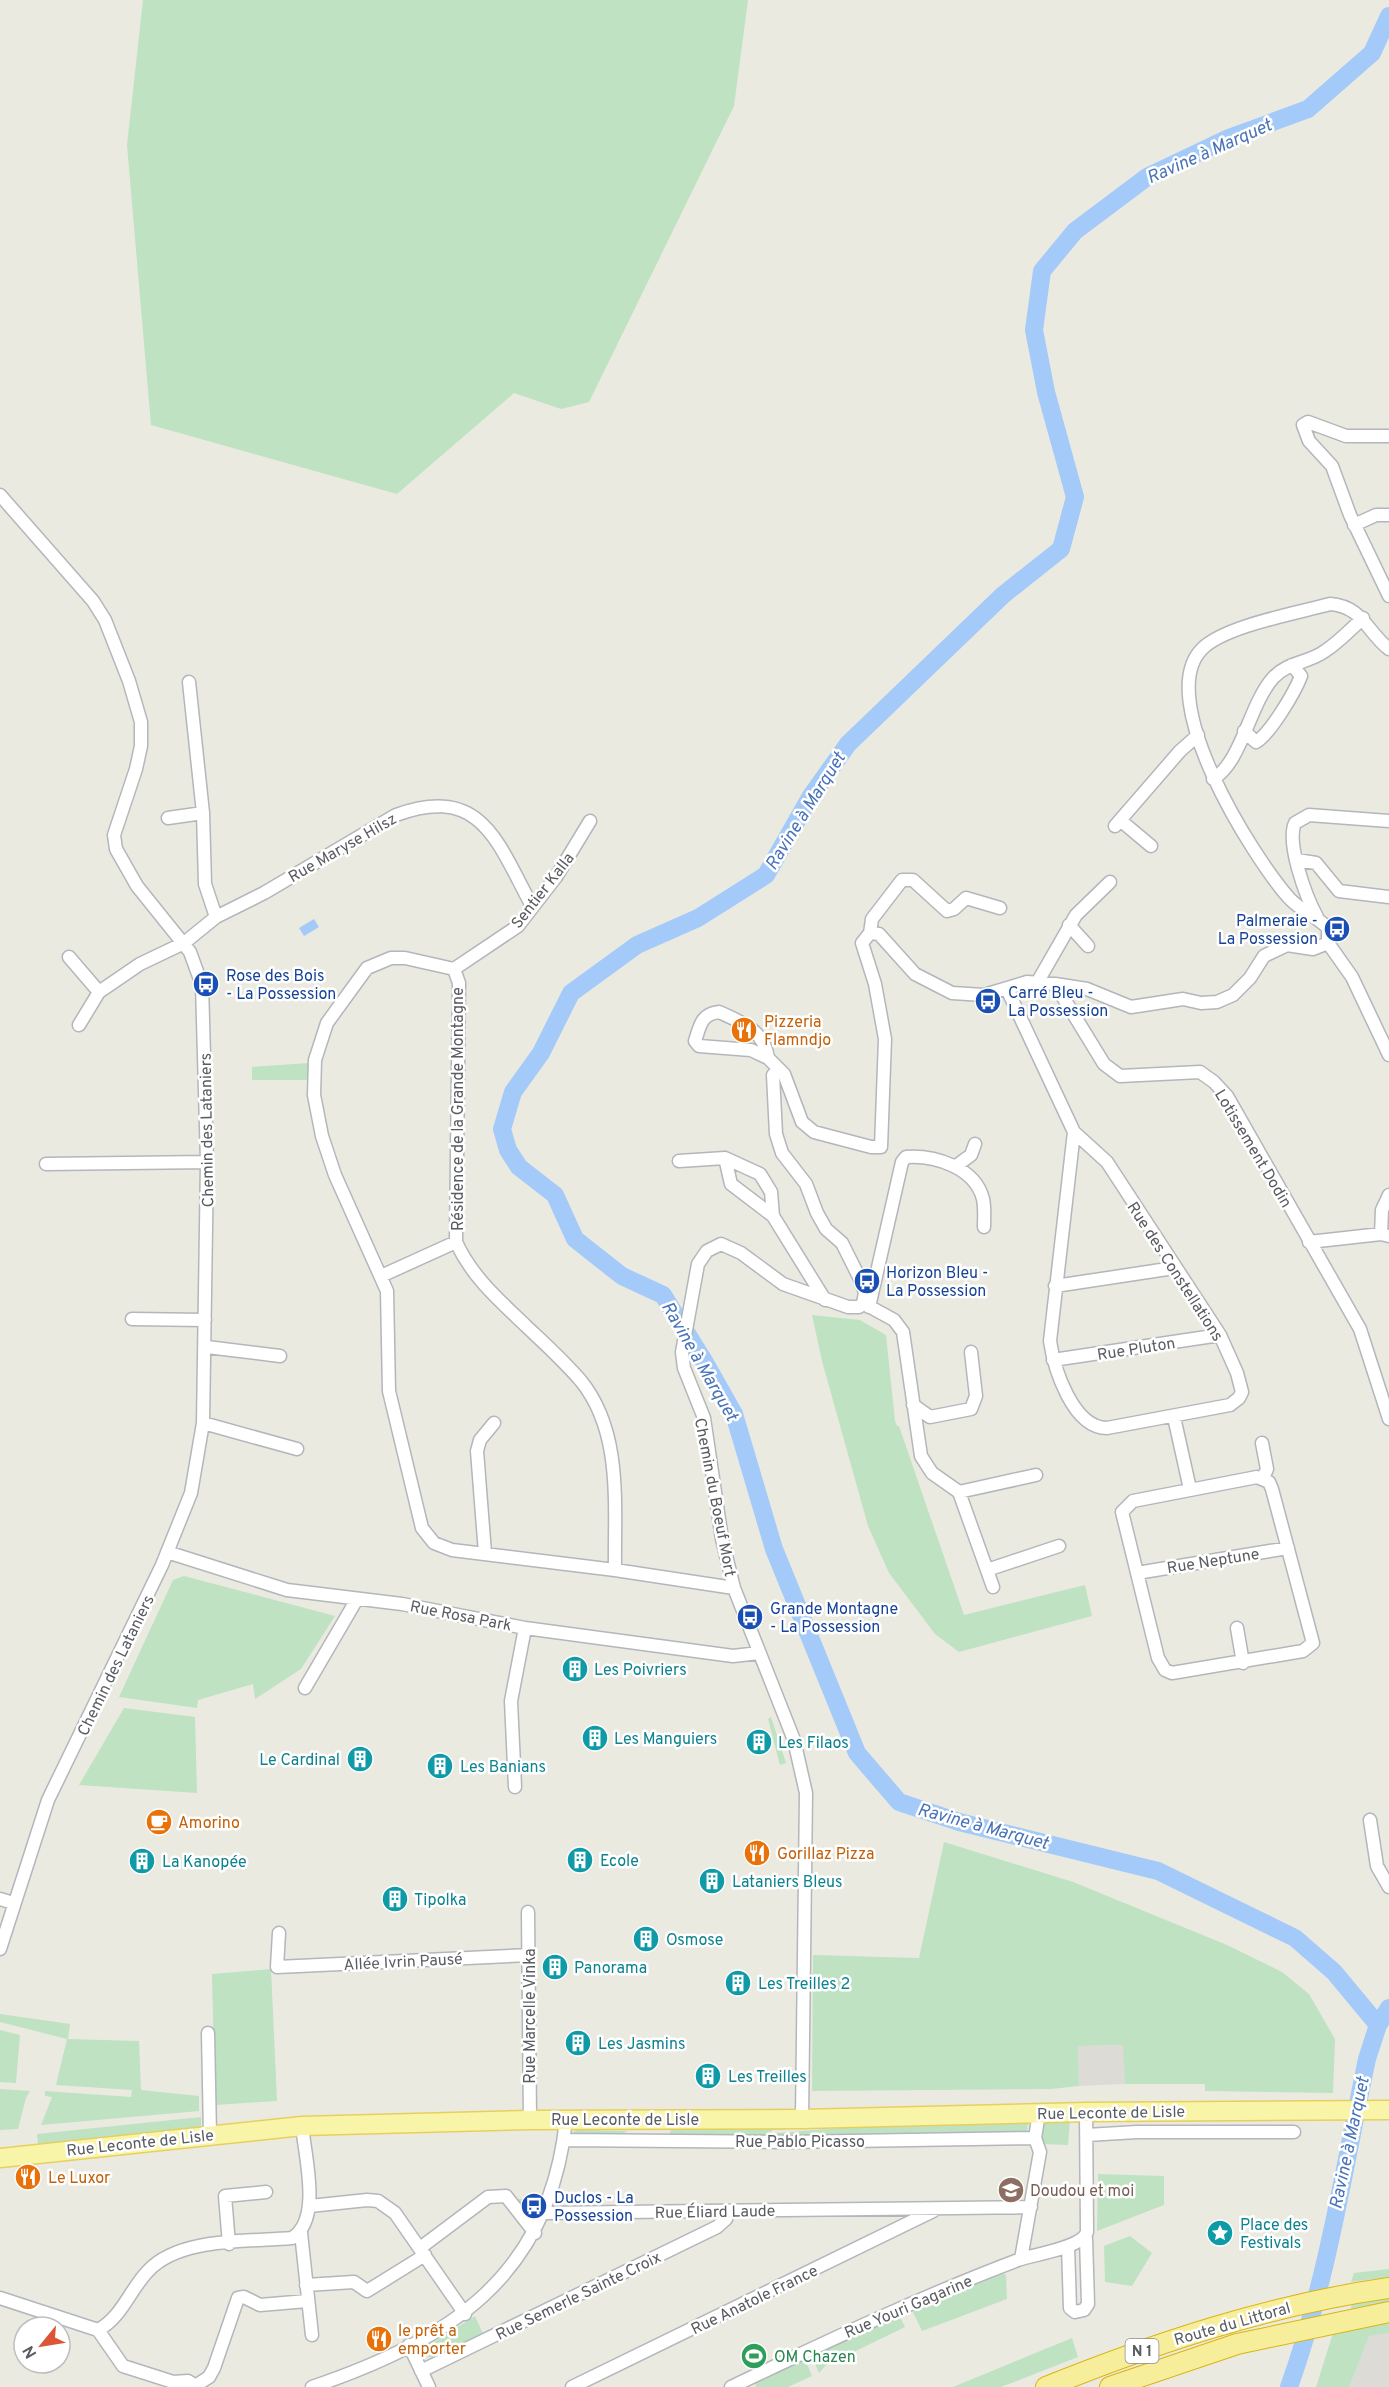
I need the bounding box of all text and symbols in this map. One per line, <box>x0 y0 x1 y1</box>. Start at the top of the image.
water label: Ravine à Marquet <box>1144 114 1277 190</box>
water label: Ravine à Marquet <box>761 747 853 875</box>
street label: Rue Maryse Hilsz <box>285 810 401 888</box>
street label: Sentier Kalla <box>508 849 579 933</box>
place label: Palmeraie - La Possession <box>1218 912 1318 950</box>
bus stop icon: Palmeraie - La Possession <box>1322 914 1352 944</box>
place label: Rose des Bois - La Possession <box>226 967 336 1005</box>
bus stop icon: Rose des Bois - La Possession <box>191 969 221 999</box>
place label: Carré Bleu - La Possession <box>1008 984 1108 1022</box>
bus stop icon: Carré Bleu - La Possession <box>973 986 1003 1016</box>
street label: Résidence de la Grande Montagne <box>449 987 469 1231</box>
place label: Pizzeria Flamndjo <box>764 1013 831 1051</box>
restaurant icon: Pizzeria Flamndjo <box>729 1015 759 1045</box>
street label: Chemin des Lataniers <box>197 1053 219 1207</box>
street label: Lotissement Dodin <box>1209 1086 1295 1212</box>
street label: Rue des Constellations <box>1122 1199 1227 1346</box>
place label: Horizon Bleu - La Possession <box>886 1264 988 1302</box>
bus stop icon: Horizon Bleu - La Possession <box>852 1266 882 1296</box>
water label: Ravine à Marquet <box>655 1298 743 1427</box>
street label: Rue Pluton <box>1096 1334 1177 1366</box>
street label: Chemin du Boeuf Mort <box>689 1416 739 1578</box>
street label: Rue Neptune <box>1166 1545 1261 1579</box>
street label: Chemin des Lataniers <box>74 1592 160 1740</box>
street label: Rue Rosa Park <box>408 1597 513 1637</box>
place label: Grande Montagne - La Possession <box>770 1600 898 1638</box>
bus stop icon: Grande Montagne - La Possession <box>735 1602 765 1632</box>
building icon: Les Poivriers <box>560 1654 590 1684</box>
place label: Les Poivriers <box>594 1661 687 1681</box>
building icon: Les Manguiers <box>580 1723 610 1753</box>
building icon: Les Filaos <box>744 1727 774 1757</box>
place label: Les Manguiers <box>614 1730 717 1750</box>
place label: Les Filaos <box>778 1734 849 1754</box>
building icon: Le Cardinal <box>345 1744 375 1774</box>
place label: Le Cardinal <box>259 1751 340 1771</box>
building icon: Les Banians <box>425 1751 455 1781</box>
place label: Les Banians <box>460 1758 546 1778</box>
water label: Ravine à Marquet <box>915 1799 1052 1856</box>
cafe icon: Amorino <box>144 1807 174 1837</box>
place label: Amorino <box>178 1814 240 1834</box>
restaurant icon: Gorillaz Pizza <box>742 1838 772 1868</box>
building icon: Ecole <box>565 1845 595 1875</box>
place label: Gorillaz Pizza <box>777 1845 874 1865</box>
building icon: La Kanopée <box>127 1846 157 1876</box>
place label: Ecole <box>600 1852 639 1872</box>
place label: La Kanopée <box>162 1853 247 1873</box>
building icon: Lataniers Bleus <box>697 1866 727 1896</box>
place label: Lataniers Bleus <box>732 1873 843 1893</box>
building icon: Tipolka <box>380 1884 410 1914</box>
place label: Tipolka <box>414 1891 466 1911</box>
building icon: Osmose <box>631 1924 661 1954</box>
place label: Osmose <box>666 1931 723 1951</box>
street label: Rue Marcelle Vinka <box>521 1948 541 2084</box>
street label: Allée Ivrin Pausé <box>343 1950 463 1976</box>
building icon: Panorama <box>540 1952 570 1982</box>
place label: Panorama <box>574 1959 647 1979</box>
building icon: Les Treilles 2 <box>723 1968 753 1998</box>
place label: Les Treilles 2 <box>758 1975 850 1995</box>
building icon: Les Jasmins <box>563 2028 593 2058</box>
place label: Les Jasmins <box>598 2035 685 2055</box>
building icon: Les Treilles <box>693 2061 723 2091</box>
place label: Les Treilles <box>728 2068 807 2088</box>
water label: Ravine à Marquet <box>1325 2074 1376 2211</box>
street label: Rue Leconte de Lisle <box>1037 2103 1185 2125</box>
street label: Rue Leconte de Lisle <box>551 2111 699 2131</box>
street label: Rue Leconte de Lisle <box>65 2126 215 2162</box>
street label: Rue Pablo Picasso <box>735 2133 865 2153</box>
restaurant icon: Le Luxor <box>13 2162 43 2192</box>
place label: Le Luxor <box>48 2169 110 2189</box>
school or university icon: Doudou et moi <box>996 2175 1026 2205</box>
place label: Doudou et moi <box>1030 2182 1134 2202</box>
place label: Duclos - La Possession <box>554 2189 634 2227</box>
bus stop icon: Duclos - La Possession <box>519 2191 549 2221</box>
street label: Rue Éliard Laude <box>655 2200 776 2224</box>
place label: Place des Festivals <box>1240 2216 1308 2254</box>
place icon: Place des Festivals <box>1205 2218 1235 2248</box>
street label: Rue Semerle Sainte Croix <box>493 2248 665 2346</box>
street label: Rue Anatole France <box>688 2261 822 2340</box>
street label: Rue Youri Gagarine <box>842 2272 976 2344</box>
street label: Route du Littoral <box>1172 2299 1293 2351</box>
north arrow <box>12 2315 72 2375</box>
place label: le prêt a emporter <box>398 2322 466 2360</box>
restaurant icon: le prêt a emporter <box>364 2324 394 2354</box>
road number: N 1 <box>1126 2339 1158 2363</box>
sports icon: OM Chazen <box>739 2341 769 2371</box>
text: N <box>19 2342 42 2361</box>
place label: OM Chazen <box>774 2348 856 2368</box>

